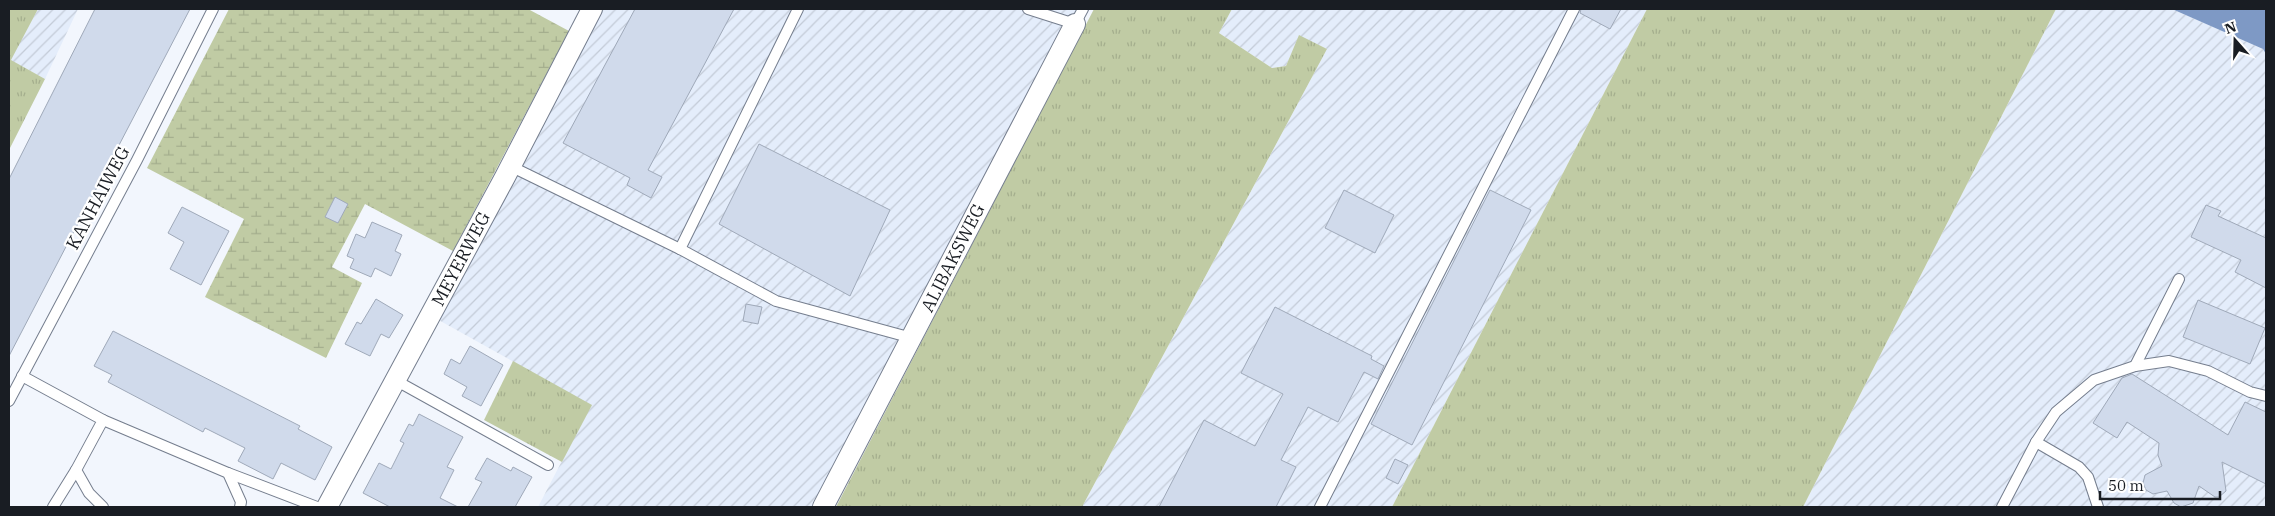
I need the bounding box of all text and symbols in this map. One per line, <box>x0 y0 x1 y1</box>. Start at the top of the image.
north arrow <box>2210 15 2260 65</box>
text: N <box>2222 17 2239 38</box>
street label: KANHAIWEG <box>61 142 134 253</box>
street label: ALIBAKSWEG <box>915 200 990 316</box>
street label: MEYERWEG <box>426 208 495 310</box>
scale bar <box>2100 468 2220 500</box>
text: 50 m <box>2108 476 2144 495</box>

